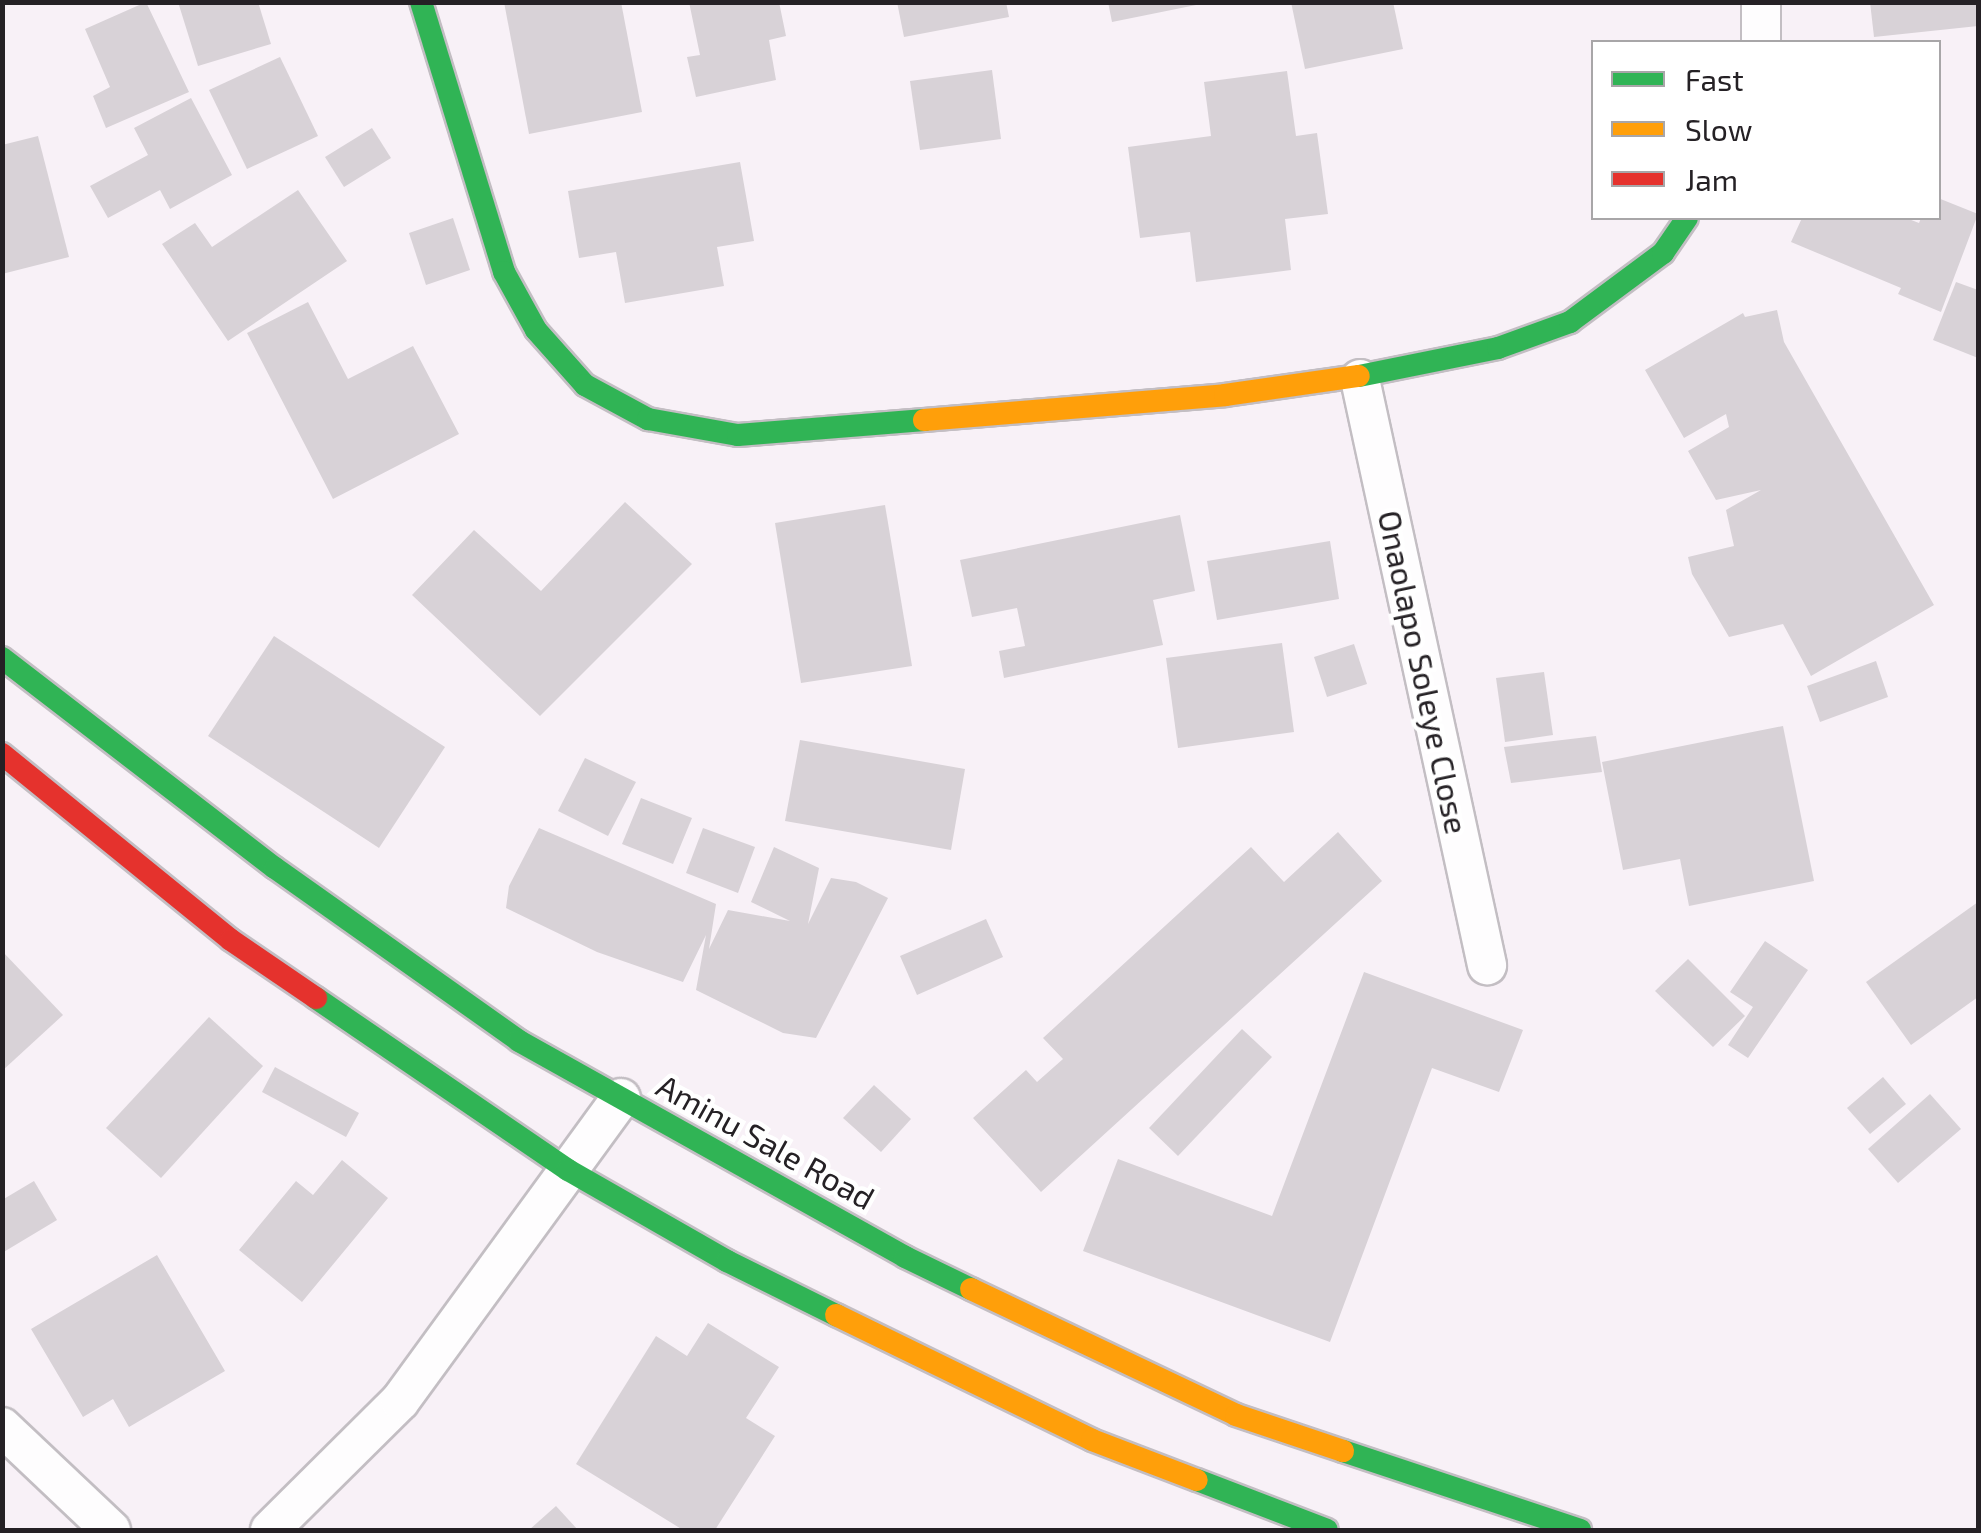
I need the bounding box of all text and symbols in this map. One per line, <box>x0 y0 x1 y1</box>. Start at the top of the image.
legend <box>1591 40 1941 220</box>
text: Fast <box>1685 61 1744 97</box>
text: Slow <box>1685 111 1752 147</box>
text: Jam <box>1685 161 1738 197</box>
street label: Onaolapo Soleye Close <box>1371 507 1477 837</box>
street label: Aminu Sale Road <box>650 1065 882 1217</box>

